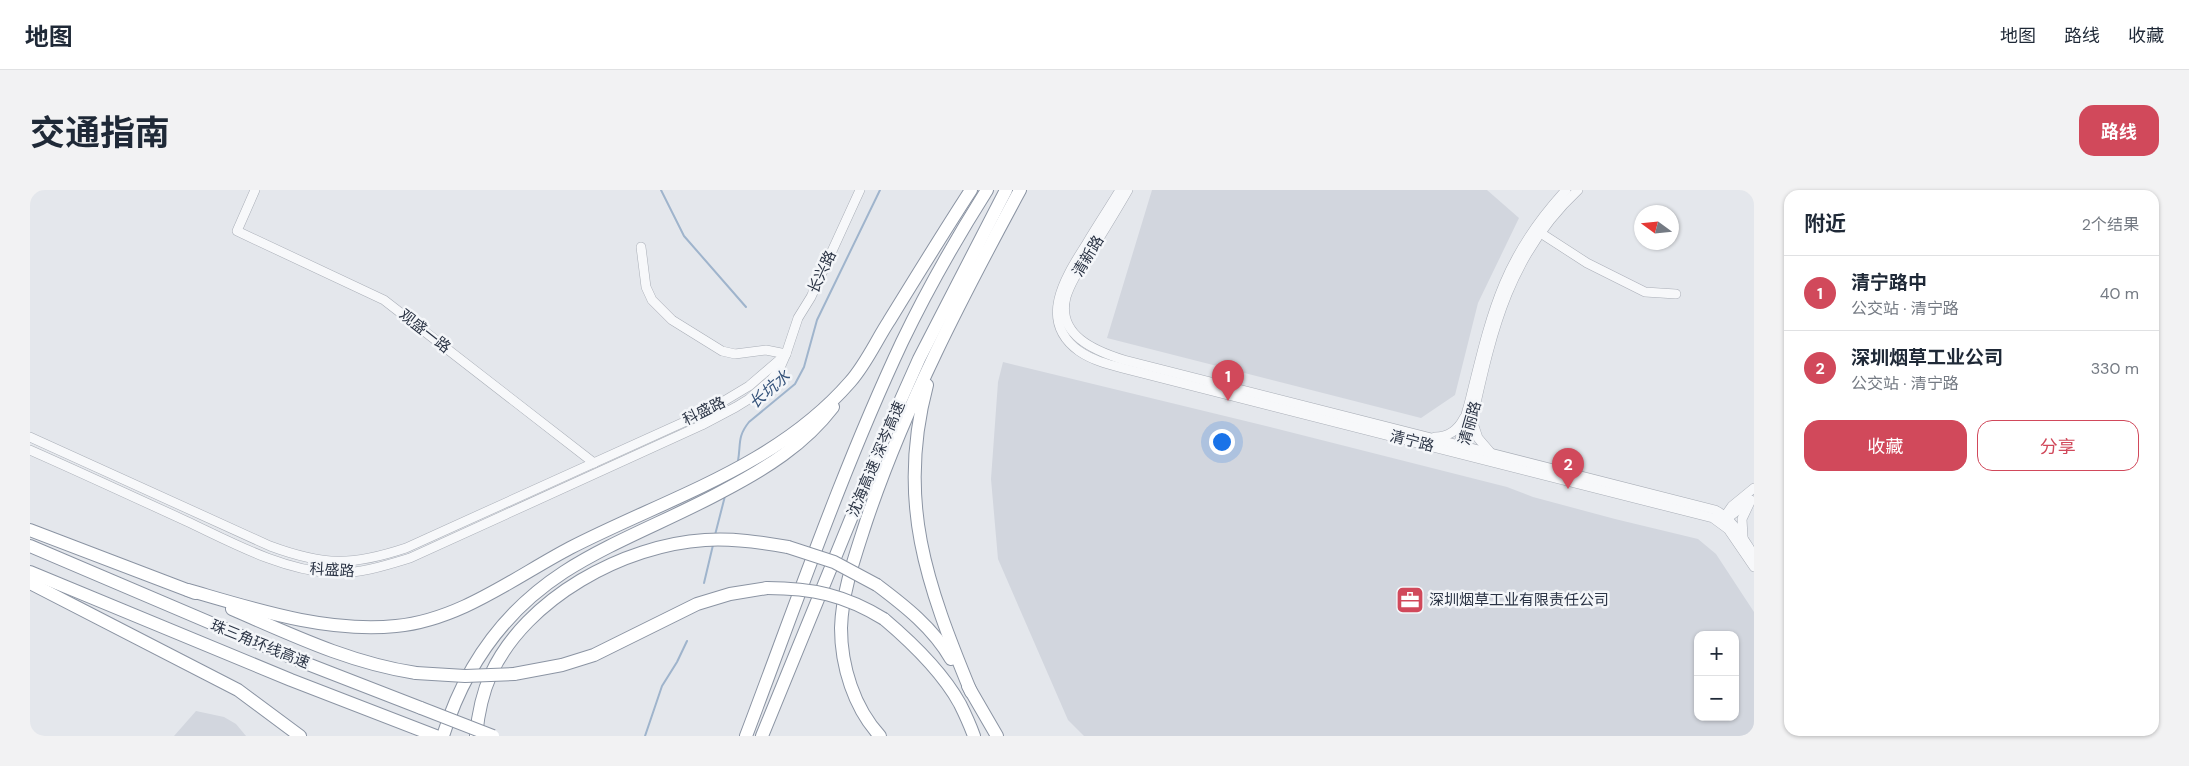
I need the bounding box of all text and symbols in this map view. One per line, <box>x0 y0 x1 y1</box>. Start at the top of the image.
text: 地图 <box>25 21 73 52</box>
text: 地图 <box>2000 24 2036 48</box>
text: 路线 <box>2064 24 2100 48</box>
text: 收藏 <box>2128 24 2164 48</box>
button: 路线 <box>2079 105 2159 156</box>
text: 交通指南 <box>30 110 170 156</box>
north arrow <box>1634 205 1679 250</box>
text: 附近 <box>1804 210 1846 238</box>
text: 2个结果 <box>2082 214 2139 235</box>
street label: 清新路 <box>1068 232 1108 280</box>
street label: 长兴路 <box>803 247 841 297</box>
text: 清宁路中 <box>1851 270 1927 295</box>
text: 1 <box>1817 283 1823 304</box>
text: 40 m <box>2100 283 2139 304</box>
text: 公交站 · 清宁路 <box>1851 298 1959 319</box>
street label: 观盛一路 <box>395 305 455 357</box>
text: 深圳烟草工业公司 <box>1851 345 2003 370</box>
text: 2 <box>1815 358 1825 379</box>
text: 330 m <box>2091 358 2139 379</box>
pin: 1 <box>1212 360 1244 401</box>
water label: 长坑水 <box>744 365 795 413</box>
text: 公交站 · 清宁路 <box>1851 373 1959 394</box>
street label: 科盛路 <box>679 392 729 430</box>
street label: 沈海高速 深岑高速 <box>843 398 909 520</box>
street label: 清丽路 <box>1454 399 1486 447</box>
button: 收藏 <box>1804 420 1967 471</box>
button: 分享 <box>1977 420 2139 471</box>
street label: 清宁路 <box>1388 426 1436 456</box>
your location <box>1209 429 1235 455</box>
pin: 2 <box>1552 448 1584 489</box>
street label: 科盛路 <box>309 559 355 581</box>
office icon: 深圳烟草工业有限责任公司 <box>1395 585 1425 615</box>
place label: 深圳烟草工业有限责任公司 <box>1429 590 1609 610</box>
street label: 珠三角环线高速 <box>208 615 312 673</box>
map controls <box>1694 631 1739 721</box>
button: + <box>1694 631 1739 676</box>
button: − <box>1694 676 1739 721</box>

